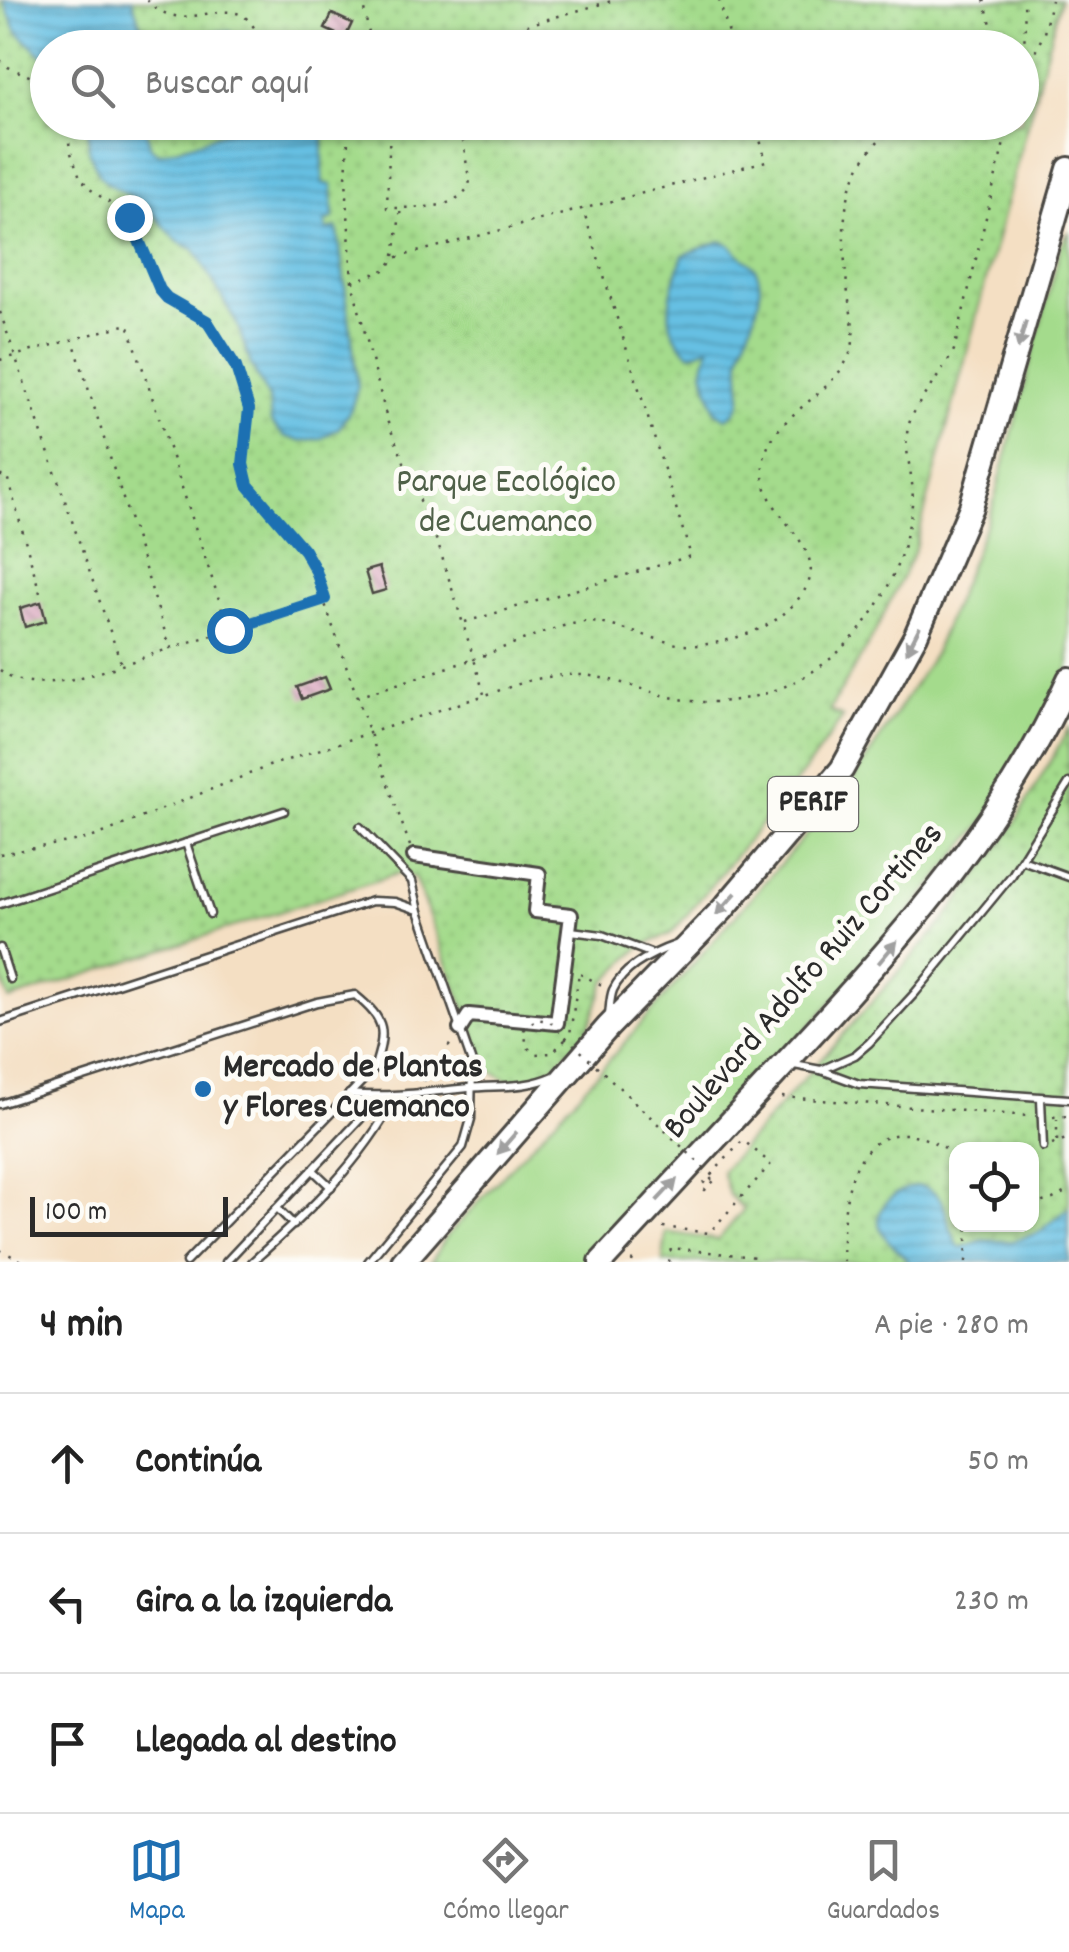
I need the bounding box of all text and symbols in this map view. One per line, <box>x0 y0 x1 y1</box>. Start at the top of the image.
search box <box>30 30 1039 140</box>
icon: search <box>65 58 120 113</box>
text: Buscar aquí <box>145 58 309 113</box>
route end <box>107 195 153 241</box>
one-way arrow <box>1014 320 1029 350</box>
park label: Parque Ecológico de Cuemanco <box>396 459 616 549</box>
route start <box>207 608 253 654</box>
one-way arrow <box>905 625 922 654</box>
road number: PERIF <box>768 777 858 831</box>
street label: Boulevard Adolfo Ruiz Cortines <box>653 812 957 1152</box>
one-way arrow <box>716 891 738 916</box>
one-way arrow <box>876 939 898 964</box>
place label: Mercado de Plantas y Flores Cuemanco <box>223 1044 483 1134</box>
marker: Mercado de Plantas y Flores Cuemanco <box>192 1078 214 1100</box>
one-way arrow <box>496 1131 518 1156</box>
map controls <box>949 1142 1039 1232</box>
button: locate <box>949 1142 1039 1232</box>
one-way arrow <box>656 1179 679 1203</box>
scale bar <box>30 1192 228 1236</box>
text: 100 m <box>45 1194 107 1234</box>
text: 4 min <box>40 1297 123 1357</box>
text: A pie · 280 m <box>874 1304 1029 1350</box>
icon: ahead <box>40 1436 95 1491</box>
text: Continúa <box>135 1436 261 1491</box>
text: 50 m <box>967 1440 1029 1486</box>
icon: left <box>40 1576 95 1631</box>
text: Gira a la izquierda <box>135 1576 392 1631</box>
text: 230 m <box>954 1580 1029 1626</box>
icon: arrive <box>40 1716 95 1771</box>
text: Llegada al destino <box>135 1716 397 1771</box>
tab: Mapa <box>129 1833 185 1933</box>
tab: Cómo llegar <box>443 1833 569 1933</box>
tab: Guardados <box>827 1833 940 1933</box>

